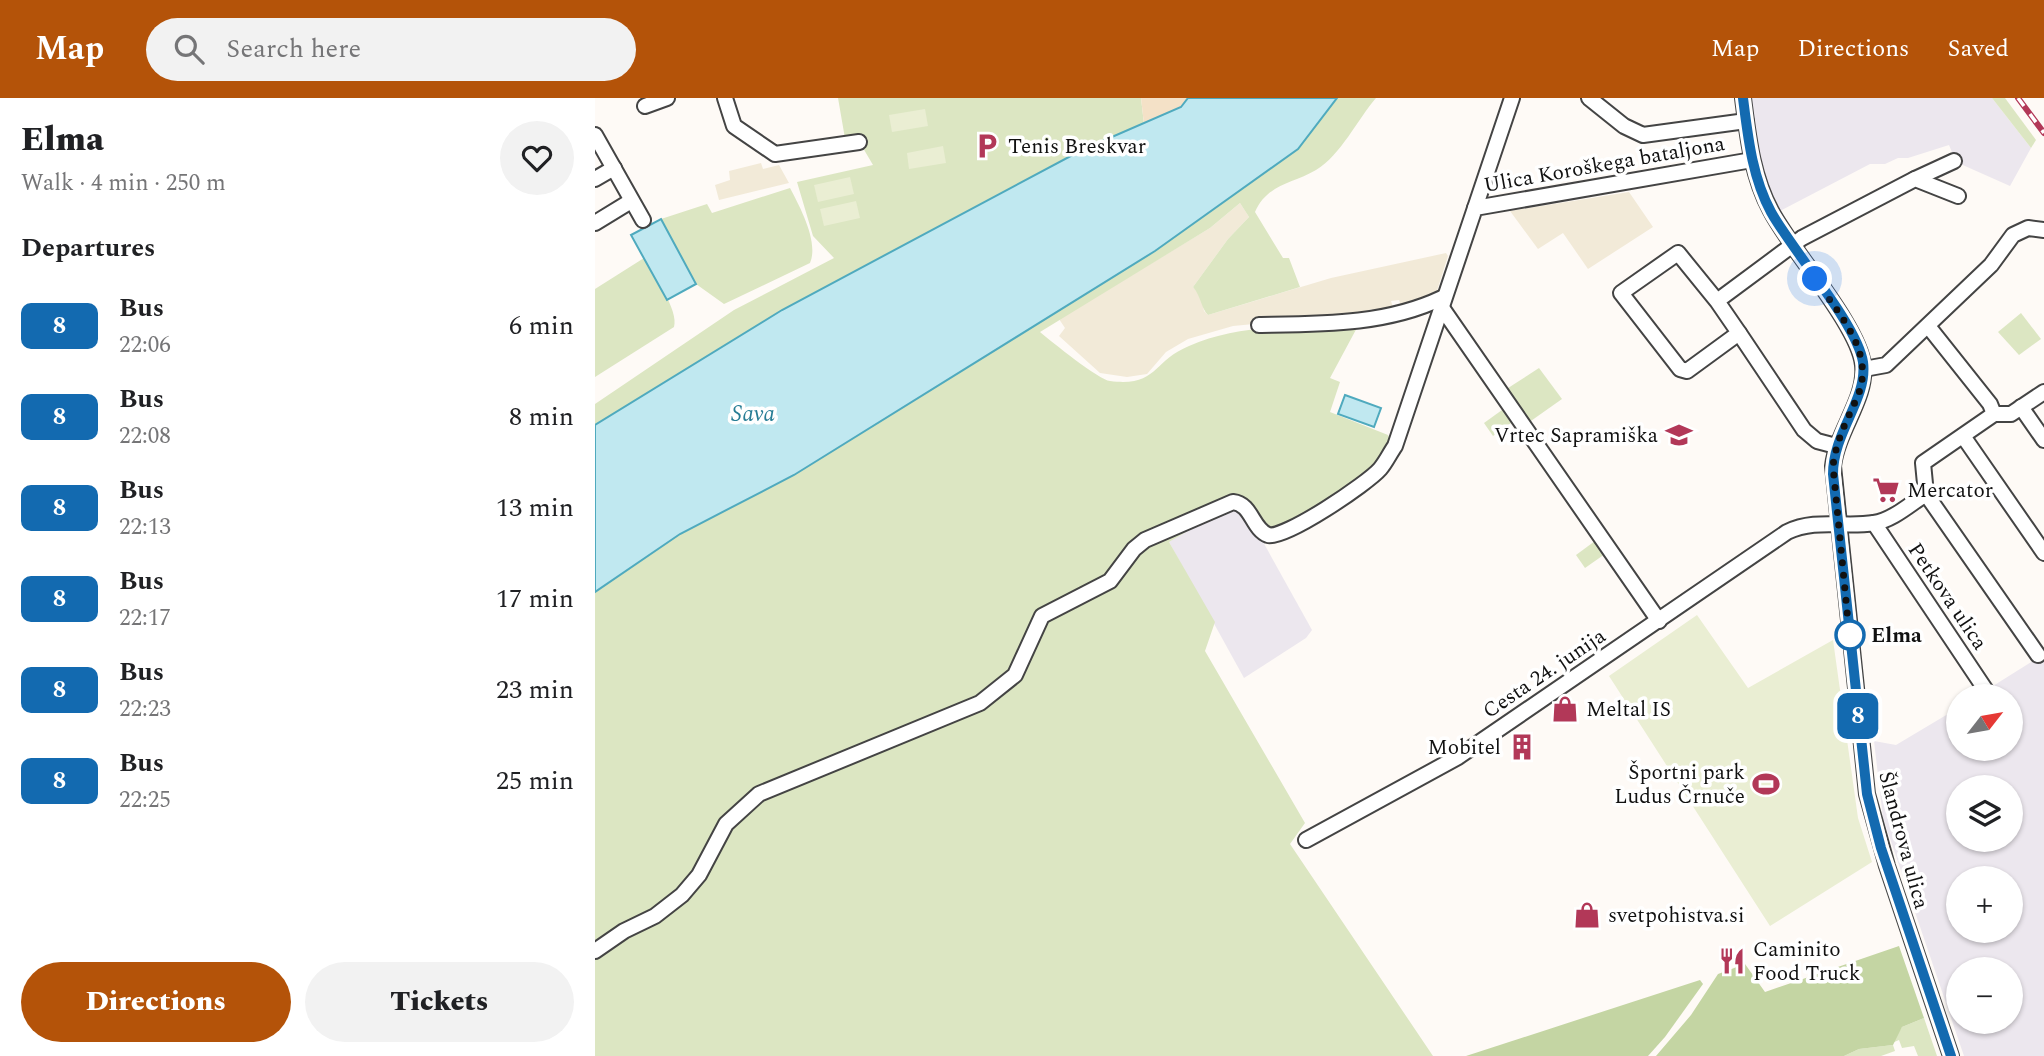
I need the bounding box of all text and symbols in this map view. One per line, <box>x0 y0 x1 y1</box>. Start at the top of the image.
search box <box>146 18 636 81</box>
text: Map <box>35 24 104 74</box>
text: Search here <box>226 29 361 69</box>
icon: search <box>170 30 208 68</box>
text: Map <box>1711 31 1759 67</box>
text: Directions <box>1797 31 1909 67</box>
text: Saved <box>1947 31 2009 67</box>
text: Elma <box>21 115 104 165</box>
button: heart <box>500 121 574 195</box>
street label: Ulica Koroškega bataljona <box>1481 128 1728 202</box>
parking icon: Tenis Breskvar <box>972 131 1002 161</box>
place label: Tenis Breskvar <box>1008 131 1146 163</box>
text: Walk · 4 min · 250 m <box>21 166 226 201</box>
text: Departures <box>21 228 155 268</box>
your location <box>1797 261 1832 296</box>
text: Bus <box>119 288 164 328</box>
text: 6 min <box>509 306 574 346</box>
text: 8 <box>53 308 66 344</box>
text: 22:06 <box>119 328 171 363</box>
text: Bus <box>119 379 164 419</box>
text: 8 min <box>509 397 574 437</box>
water label: Sava <box>731 397 775 432</box>
text: 8 <box>53 399 66 435</box>
text: 22:08 <box>119 419 171 454</box>
place label: Vrtec Sapramiška <box>1494 420 1659 452</box>
school or university icon: Vrtec Sapramiška <box>1664 420 1694 450</box>
text: Bus <box>119 470 164 510</box>
supermarket icon: Mercator <box>1871 475 1901 505</box>
place label: Mercator <box>1907 475 1993 507</box>
text: 13 min <box>496 488 574 528</box>
text: 8 <box>53 490 66 526</box>
text: 22:13 <box>119 510 171 545</box>
street label: Petkova ulica <box>1899 536 1995 657</box>
text: Bus <box>119 561 164 601</box>
text: 17 min <box>496 579 574 619</box>
text: 8 <box>53 581 66 617</box>
text: 22:17 <box>119 601 171 636</box>
street label: Cesta 24. junija <box>1476 620 1613 727</box>
marker: Elma <box>1835 620 1865 650</box>
place label: Elma <box>1871 620 1922 652</box>
text: Bus <box>119 652 164 692</box>
text: 23 min <box>496 670 574 710</box>
text: 8 <box>53 672 66 708</box>
north arrow <box>1946 684 2023 761</box>
map controls <box>1946 684 2023 1034</box>
text: 22:23 <box>119 692 171 727</box>
line badge: 8 <box>1835 693 1881 739</box>
shop icon: Meltal IS <box>1550 694 1580 724</box>
place label: Meltal IS <box>1586 694 1671 726</box>
text: 8 <box>1851 698 1865 734</box>
place label: Mobitel <box>1428 732 1501 764</box>
building icon: Mobitel <box>1507 732 1537 762</box>
text: Bus <box>119 743 164 783</box>
place label: Športni park Ludus Črnuče <box>1614 757 1745 813</box>
text: 25 min <box>496 761 574 801</box>
text: 8 <box>53 763 66 799</box>
street label: Šlandrova ulica <box>1869 768 1937 914</box>
sports icon: Športni park Ludus Črnuče <box>1751 769 1781 799</box>
button: layers <box>1946 775 2023 852</box>
text: 22:25 <box>119 783 171 818</box>
button: + <box>1946 866 2023 943</box>
shop icon: svetpohistva.si <box>1572 900 1602 930</box>
place label: svetpohistva.si <box>1608 900 1745 932</box>
place label: Caminito Food Truck <box>1753 934 1861 990</box>
restaurant icon: Caminito Food Truck <box>1717 946 1747 976</box>
button: − <box>1946 957 2023 1034</box>
button: Directions <box>21 962 291 1042</box>
button: Tickets <box>305 962 574 1042</box>

